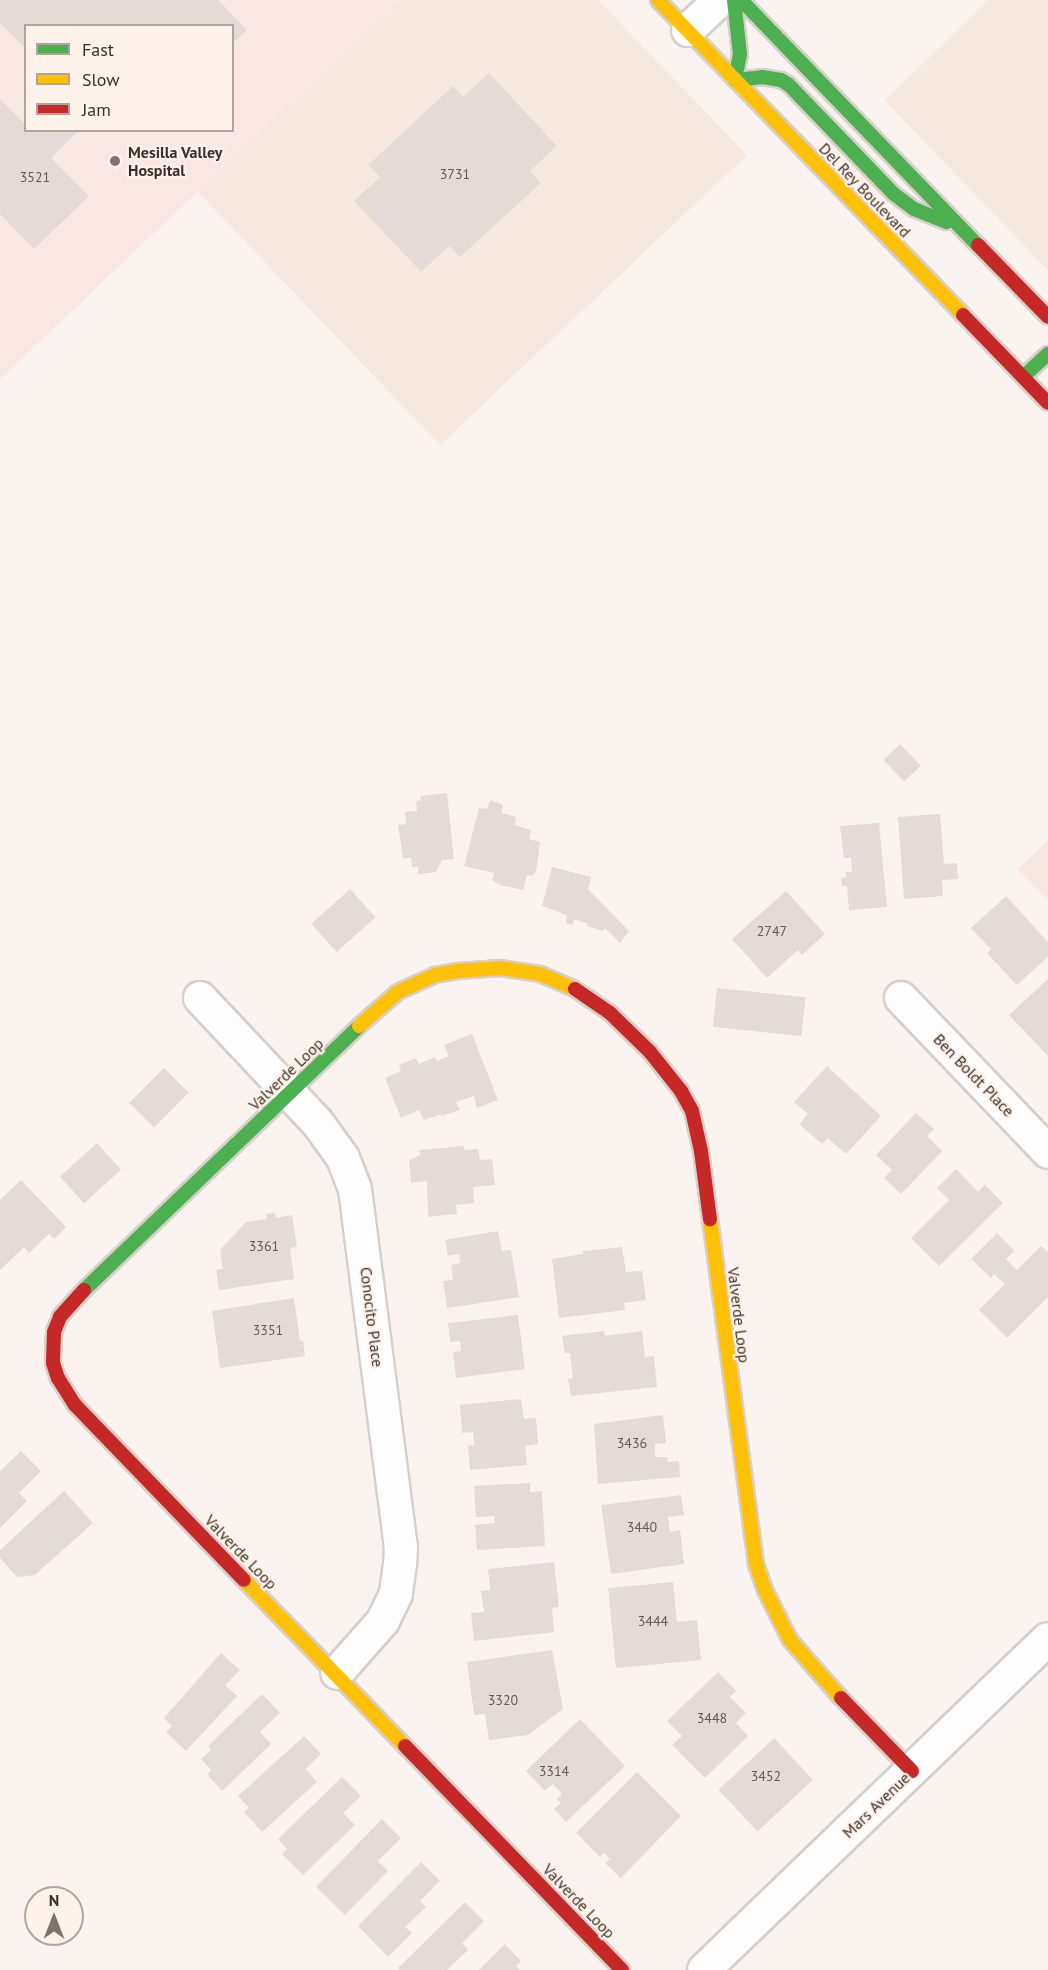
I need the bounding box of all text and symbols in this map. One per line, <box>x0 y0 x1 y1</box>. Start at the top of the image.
legend <box>24 24 234 132</box>
text: Fast <box>82 38 114 61</box>
text: Slow <box>82 68 120 91</box>
text: Jam <box>82 98 111 121</box>
street label: Del Rey Boulevard <box>815 139 915 241</box>
place label: Mesilla Valley Hospital <box>128 142 223 180</box>
marker: Mesilla Valley Hospital <box>106 152 124 170</box>
house number: 3731 <box>440 166 470 182</box>
house number: 3521 <box>20 169 50 185</box>
house number: 2747 <box>757 923 787 939</box>
street label: Ben Boldt Place <box>930 1030 1018 1120</box>
street label: Valverde Loop <box>245 1034 327 1114</box>
house number: 3361 <box>249 1238 279 1254</box>
street label: Conocito Place <box>356 1266 388 1368</box>
street label: Valverde Loop <box>724 1266 754 1364</box>
house number: 3351 <box>253 1322 283 1338</box>
house number: 3436 <box>617 1435 647 1451</box>
street label: Valverde Loop <box>201 1511 281 1593</box>
house number: 3440 <box>627 1519 657 1535</box>
house number: 3444 <box>638 1613 668 1629</box>
house number: 3320 <box>488 1692 518 1708</box>
house number: 3448 <box>697 1710 727 1726</box>
house number: 3314 <box>539 1763 569 1779</box>
house number: 3452 <box>751 1768 781 1784</box>
street label: Mars Avenue <box>838 1768 914 1842</box>
street label: Valverde Loop <box>539 1860 619 1942</box>
north arrow <box>24 1886 84 1946</box>
text: N <box>49 1890 59 1910</box>

